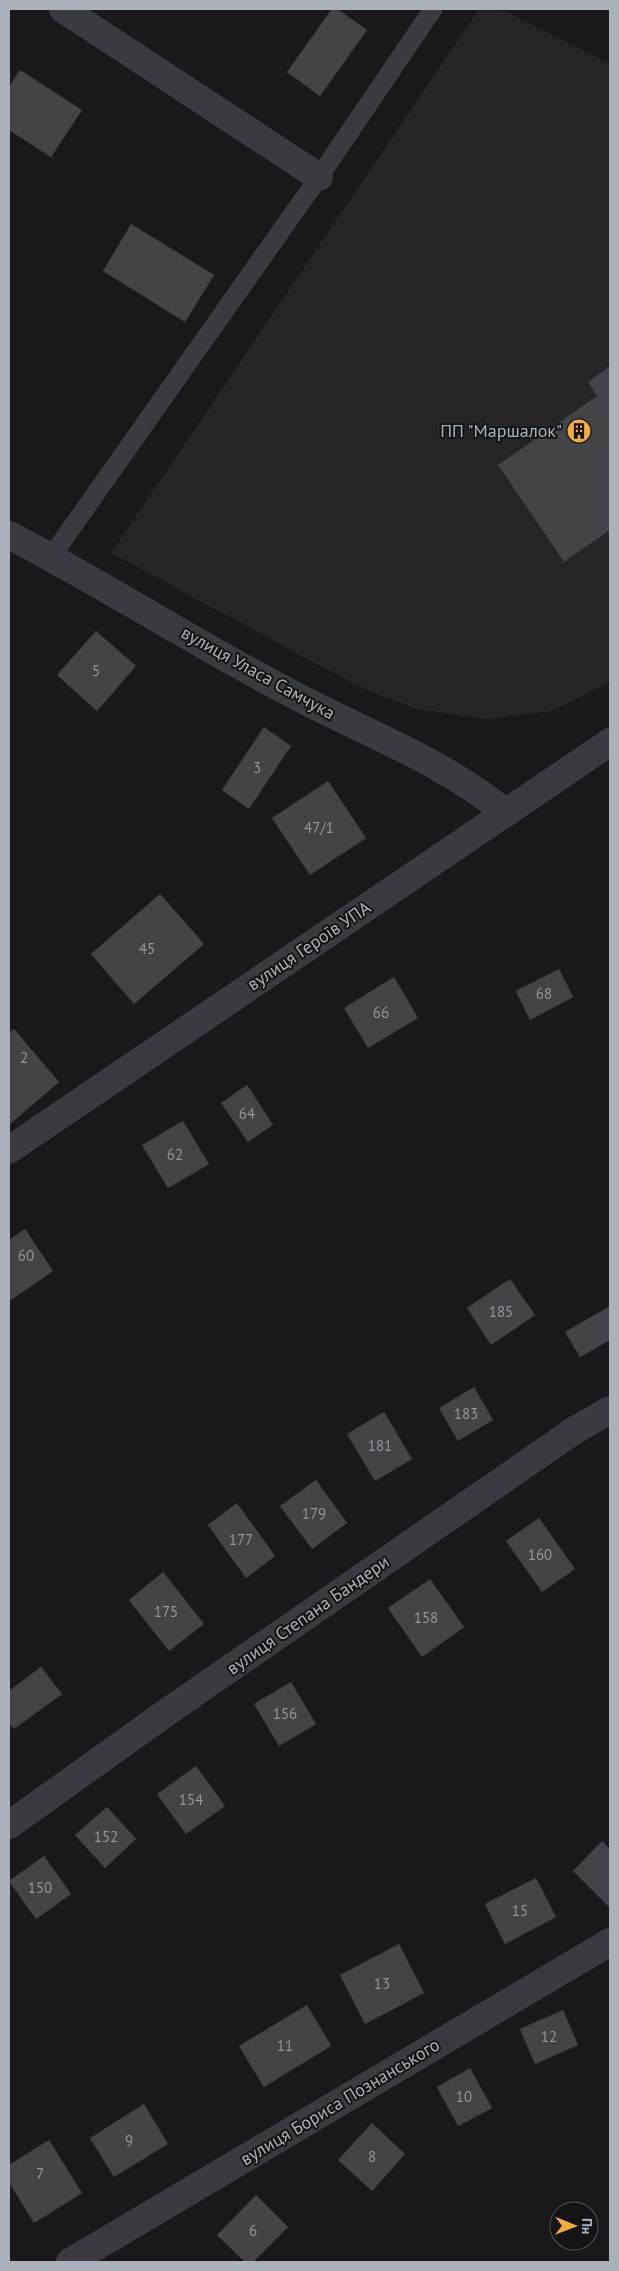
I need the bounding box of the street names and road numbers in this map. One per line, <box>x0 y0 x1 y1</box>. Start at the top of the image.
street label: вулиця Уласа Самчука <box>177 621 339 724</box>
street label: вулиця Героїв УПА <box>242 895 375 995</box>
street label: вулиця Степана Бандери <box>222 1550 394 1679</box>
street label: вулиця Бориса Познанського <box>236 2033 444 2170</box>

